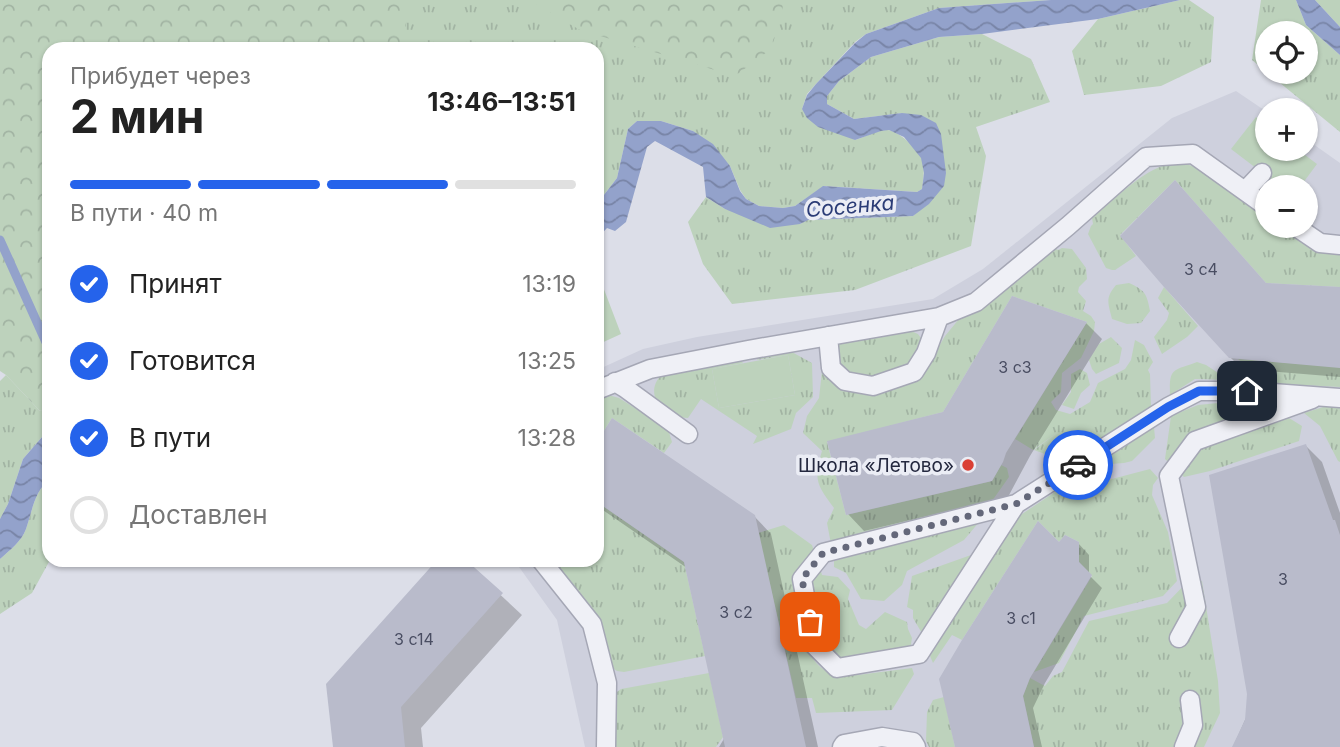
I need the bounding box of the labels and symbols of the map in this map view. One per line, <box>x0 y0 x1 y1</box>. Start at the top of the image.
water label: Сосенка <box>805 190 895 222</box>
house number: 3 с4 <box>1184 259 1218 279</box>
house number: 3 с3 <box>998 357 1032 377</box>
pin <box>1217 361 1277 421</box>
courier <box>1043 430 1113 500</box>
place label: Школа «Летово» <box>798 454 954 477</box>
marker: Школа «Летово» <box>960 457 976 473</box>
house number: 3 <box>1278 569 1288 589</box>
pin <box>780 592 840 652</box>
house number: 3 с2 <box>719 602 753 622</box>
house number: 3 с1 <box>1006 608 1036 628</box>
house number: 3 с14 <box>394 629 434 649</box>

